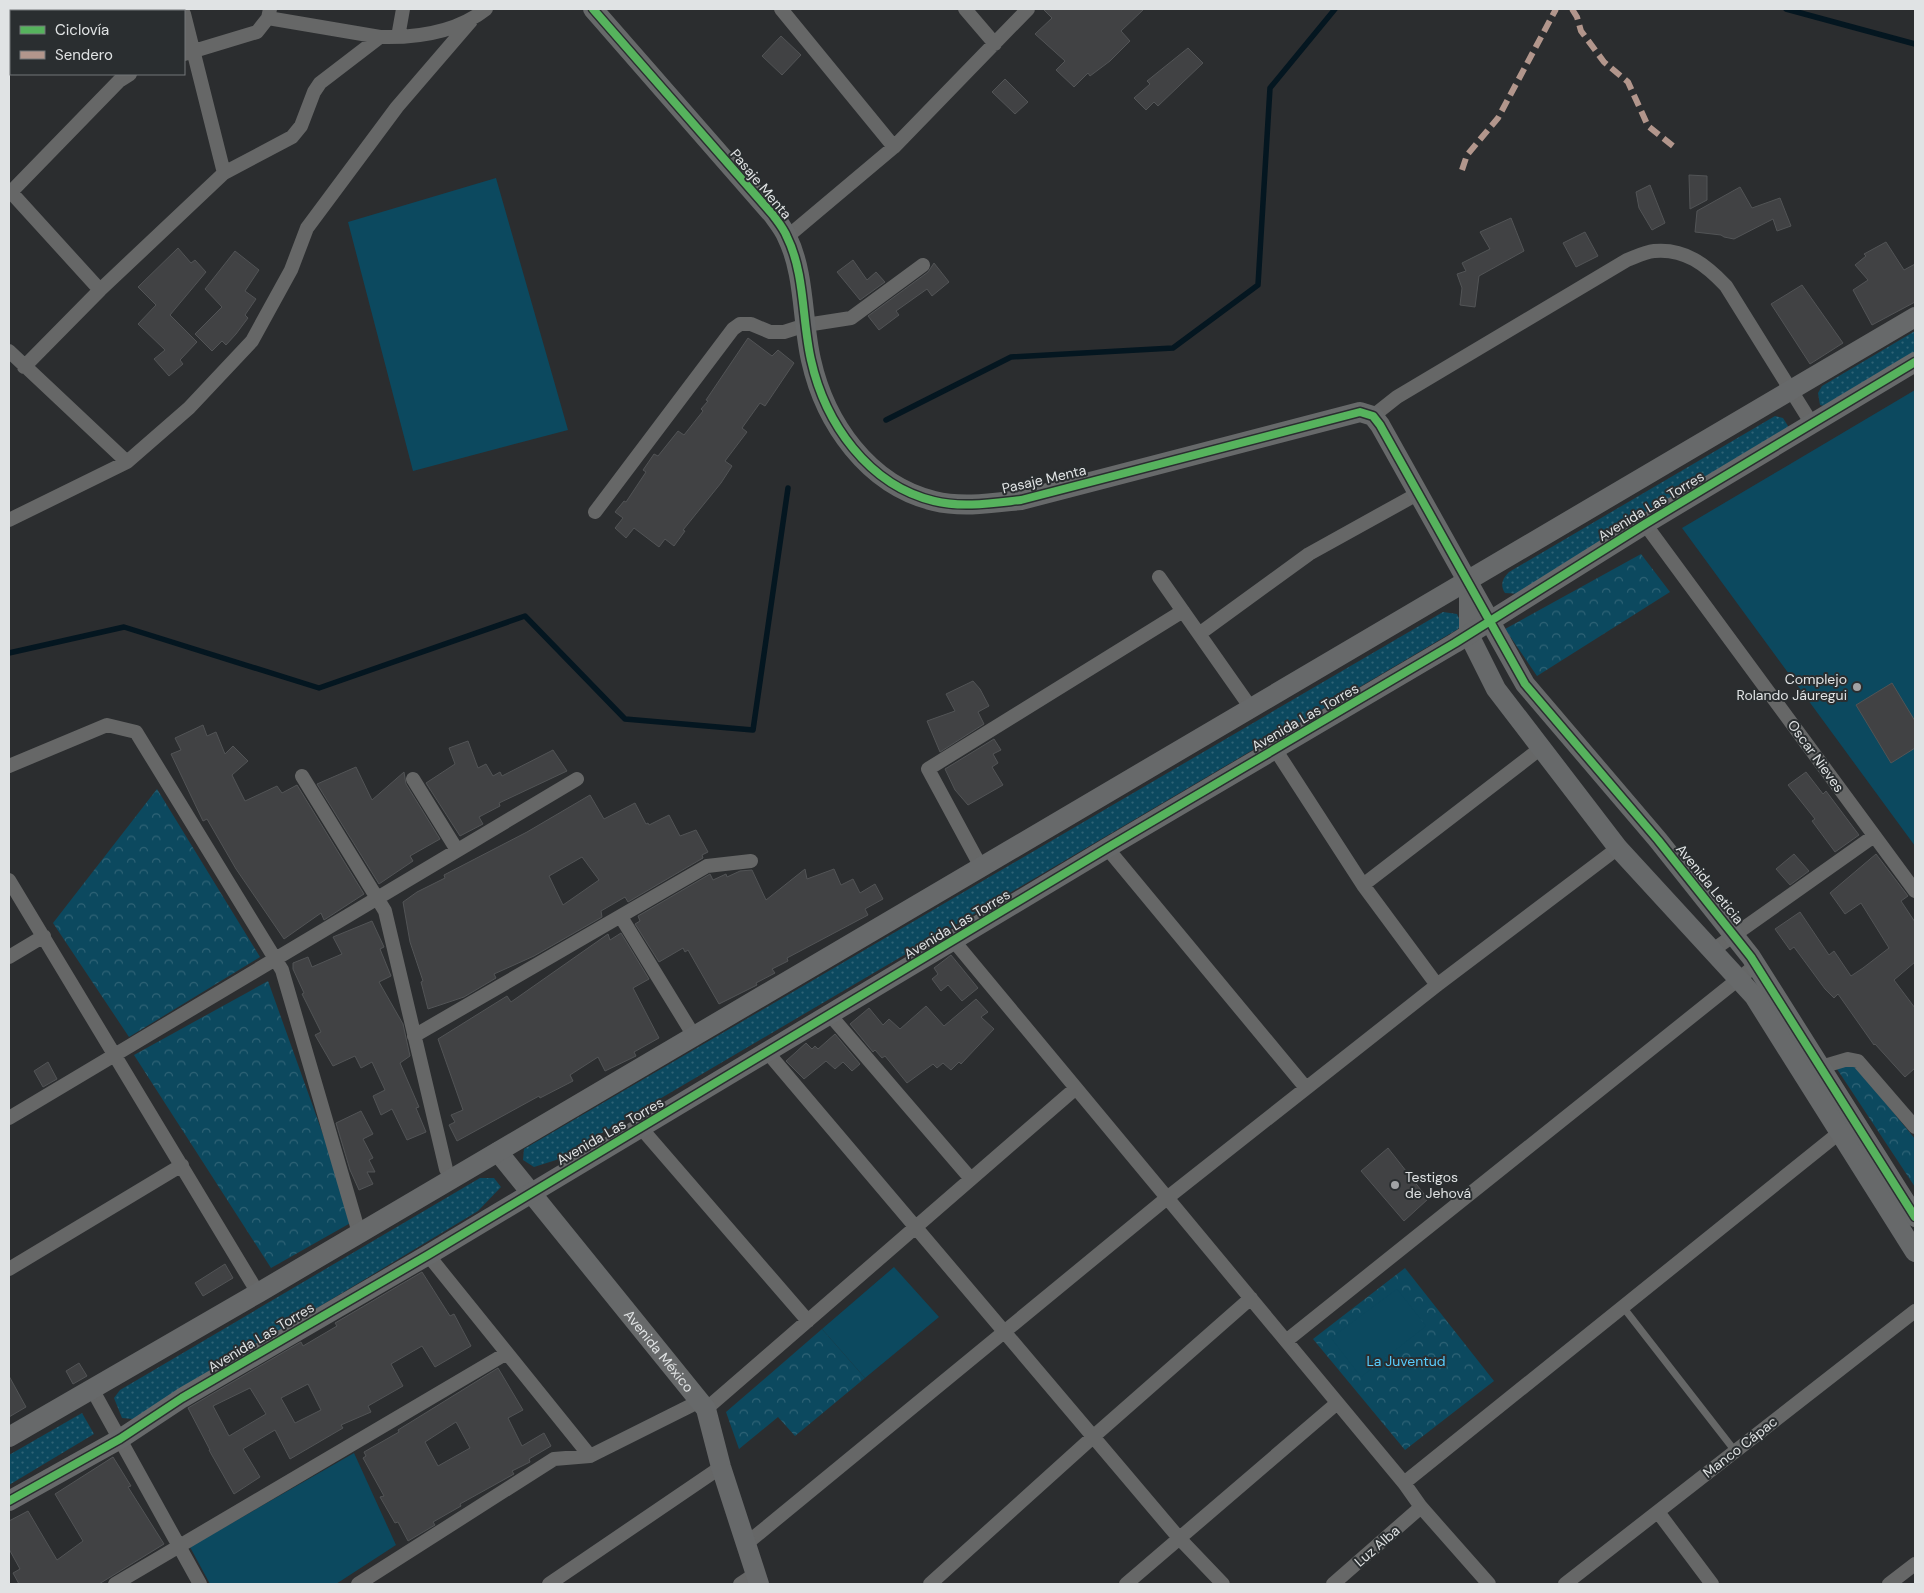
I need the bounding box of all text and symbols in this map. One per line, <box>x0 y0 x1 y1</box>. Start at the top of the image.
legend <box>10 10 185 75</box>
text: Ciclovía <box>55 20 109 40</box>
text: Sendero <box>55 45 113 65</box>
street label: Pasaje Menta <box>726 145 796 223</box>
street label: Pasaje Menta <box>1000 461 1088 497</box>
street label: Avenida Las Torres <box>1595 467 1707 545</box>
place label: Complejo Rolando Jáuregui <box>1737 670 1847 704</box>
street label: Avenida Las Torres <box>1248 679 1362 755</box>
marker: Complejo Rolando Jáuregui <box>1851 681 1863 693</box>
street label: Oscar Nieves <box>1784 716 1848 796</box>
street label: Avenida Leticia <box>1672 840 1748 928</box>
street label: Avenida Las Torres <box>901 885 1013 963</box>
street label: Avenida Las Torres <box>553 1093 667 1169</box>
place label: Testigos de Jehová <box>1405 1168 1471 1202</box>
marker: Testigos de Jehová <box>1389 1179 1401 1191</box>
street label: Avenida Las Torres <box>205 1298 317 1376</box>
street label: Avenida México <box>620 1306 698 1396</box>
park label: La Juventud <box>1366 1352 1446 1370</box>
street label: Manco Cápac <box>1699 1412 1781 1482</box>
street label: Luz Alba <box>1351 1521 1403 1571</box>

